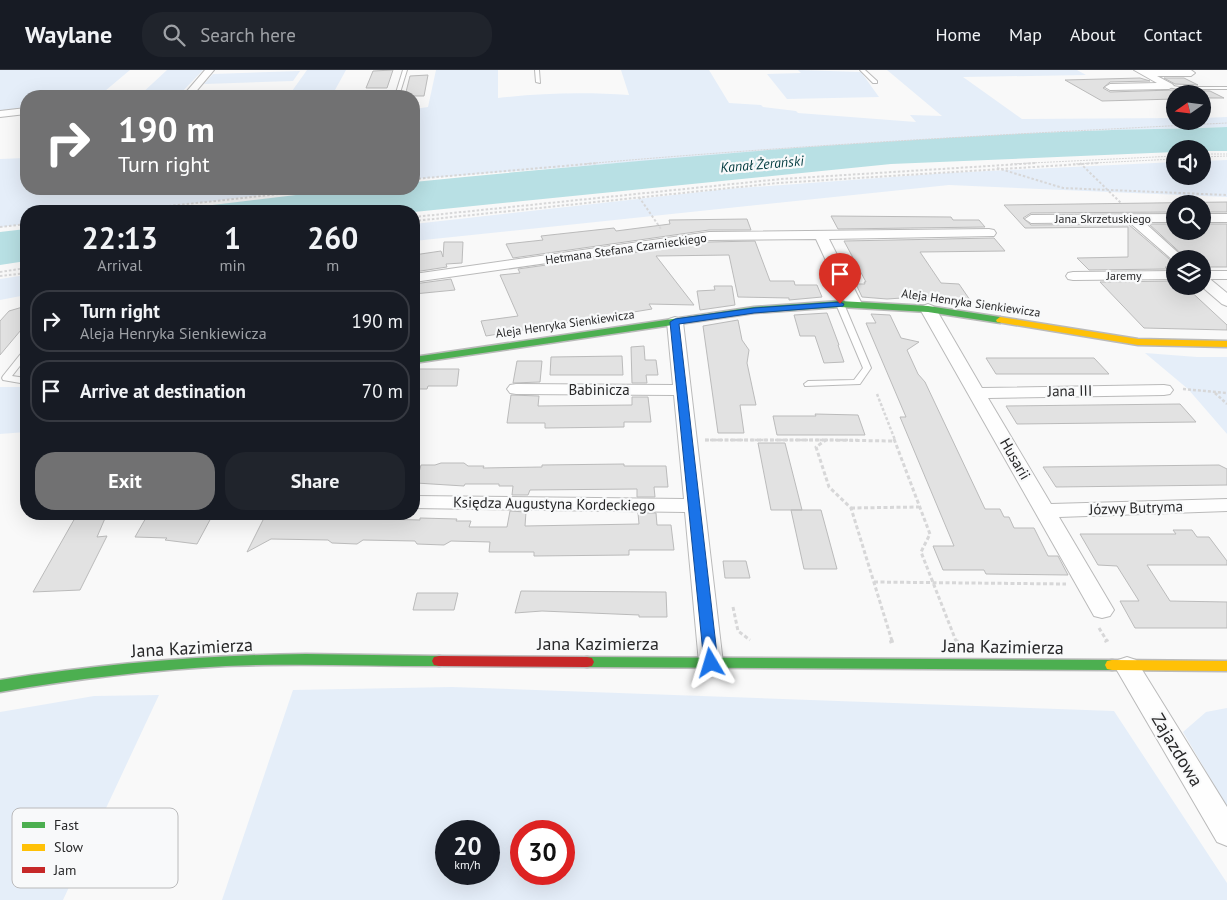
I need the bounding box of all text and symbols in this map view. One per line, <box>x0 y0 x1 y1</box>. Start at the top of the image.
search box <box>142 12 492 57</box>
text: Waylane <box>25 19 112 50</box>
icon: search <box>160 21 188 49</box>
text: Search here <box>200 23 296 47</box>
text: Home <box>935 23 981 46</box>
text: Map <box>1009 23 1042 46</box>
text: About <box>1070 23 1116 46</box>
text: Contact <box>1144 23 1202 46</box>
north arrow <box>1166 85 1211 130</box>
map controls <box>1166 85 1211 295</box>
text: 190 m <box>118 106 215 152</box>
icon: right <box>35 110 100 175</box>
button: sound <box>1166 140 1211 185</box>
text: Turn right <box>118 150 210 178</box>
water label: Kanał Żerański <box>720 151 805 177</box>
button: search <box>1166 195 1211 240</box>
street label: Jana Skrzetuskiego <box>1054 211 1151 226</box>
text: 22:13 <box>82 218 158 257</box>
text: 1 <box>224 218 241 257</box>
text: 260 <box>307 218 358 257</box>
street label: Hetmana Stefana Czarnieckiego <box>544 230 707 267</box>
button: layers <box>1166 250 1211 295</box>
pin <box>819 253 861 304</box>
text: Arrival <box>97 255 142 275</box>
text: min <box>220 255 246 275</box>
text: m <box>326 255 339 275</box>
icon: arrive <box>826 260 854 288</box>
street label: Jaremy <box>1106 268 1142 283</box>
street label: Aleja Henryka Sienkiewicza <box>901 285 1041 320</box>
text: Turn right <box>80 299 160 323</box>
street label: Aleja Henryka Sienkiewicza <box>495 306 635 341</box>
icon: right <box>37 307 65 335</box>
text: 190 m <box>351 309 403 333</box>
text: Aleja Henryka Sienkiewicza <box>80 323 267 343</box>
icon: arrive <box>37 377 65 405</box>
text: Arrive at destination <box>80 379 246 403</box>
text: 70 m <box>362 379 403 403</box>
street label: Babinicza <box>568 380 630 399</box>
street label: Jana III <box>1047 381 1092 400</box>
street label: Husarii <box>996 434 1035 483</box>
button: Exit <box>35 452 215 510</box>
button: Share <box>225 452 405 510</box>
street label: Księdza Augustyna Kordeckiego <box>453 492 655 515</box>
street label: Józwy Butryma <box>1088 496 1183 519</box>
street label: Jana Kazimierza <box>536 632 659 655</box>
street label: Jana Kazimierza <box>130 633 253 662</box>
street label: Jana Kazimierza <box>941 634 1064 659</box>
position arrow <box>684 636 736 688</box>
street label: Zajazdowa <box>1147 709 1208 791</box>
legend <box>12 808 178 888</box>
text: Fast <box>54 816 79 834</box>
speed limit sign: 30 <box>510 820 575 885</box>
text: 20 <box>453 830 482 862</box>
text: Slow <box>54 838 84 856</box>
text: km/h <box>454 857 481 872</box>
text: Jam <box>53 861 76 879</box>

